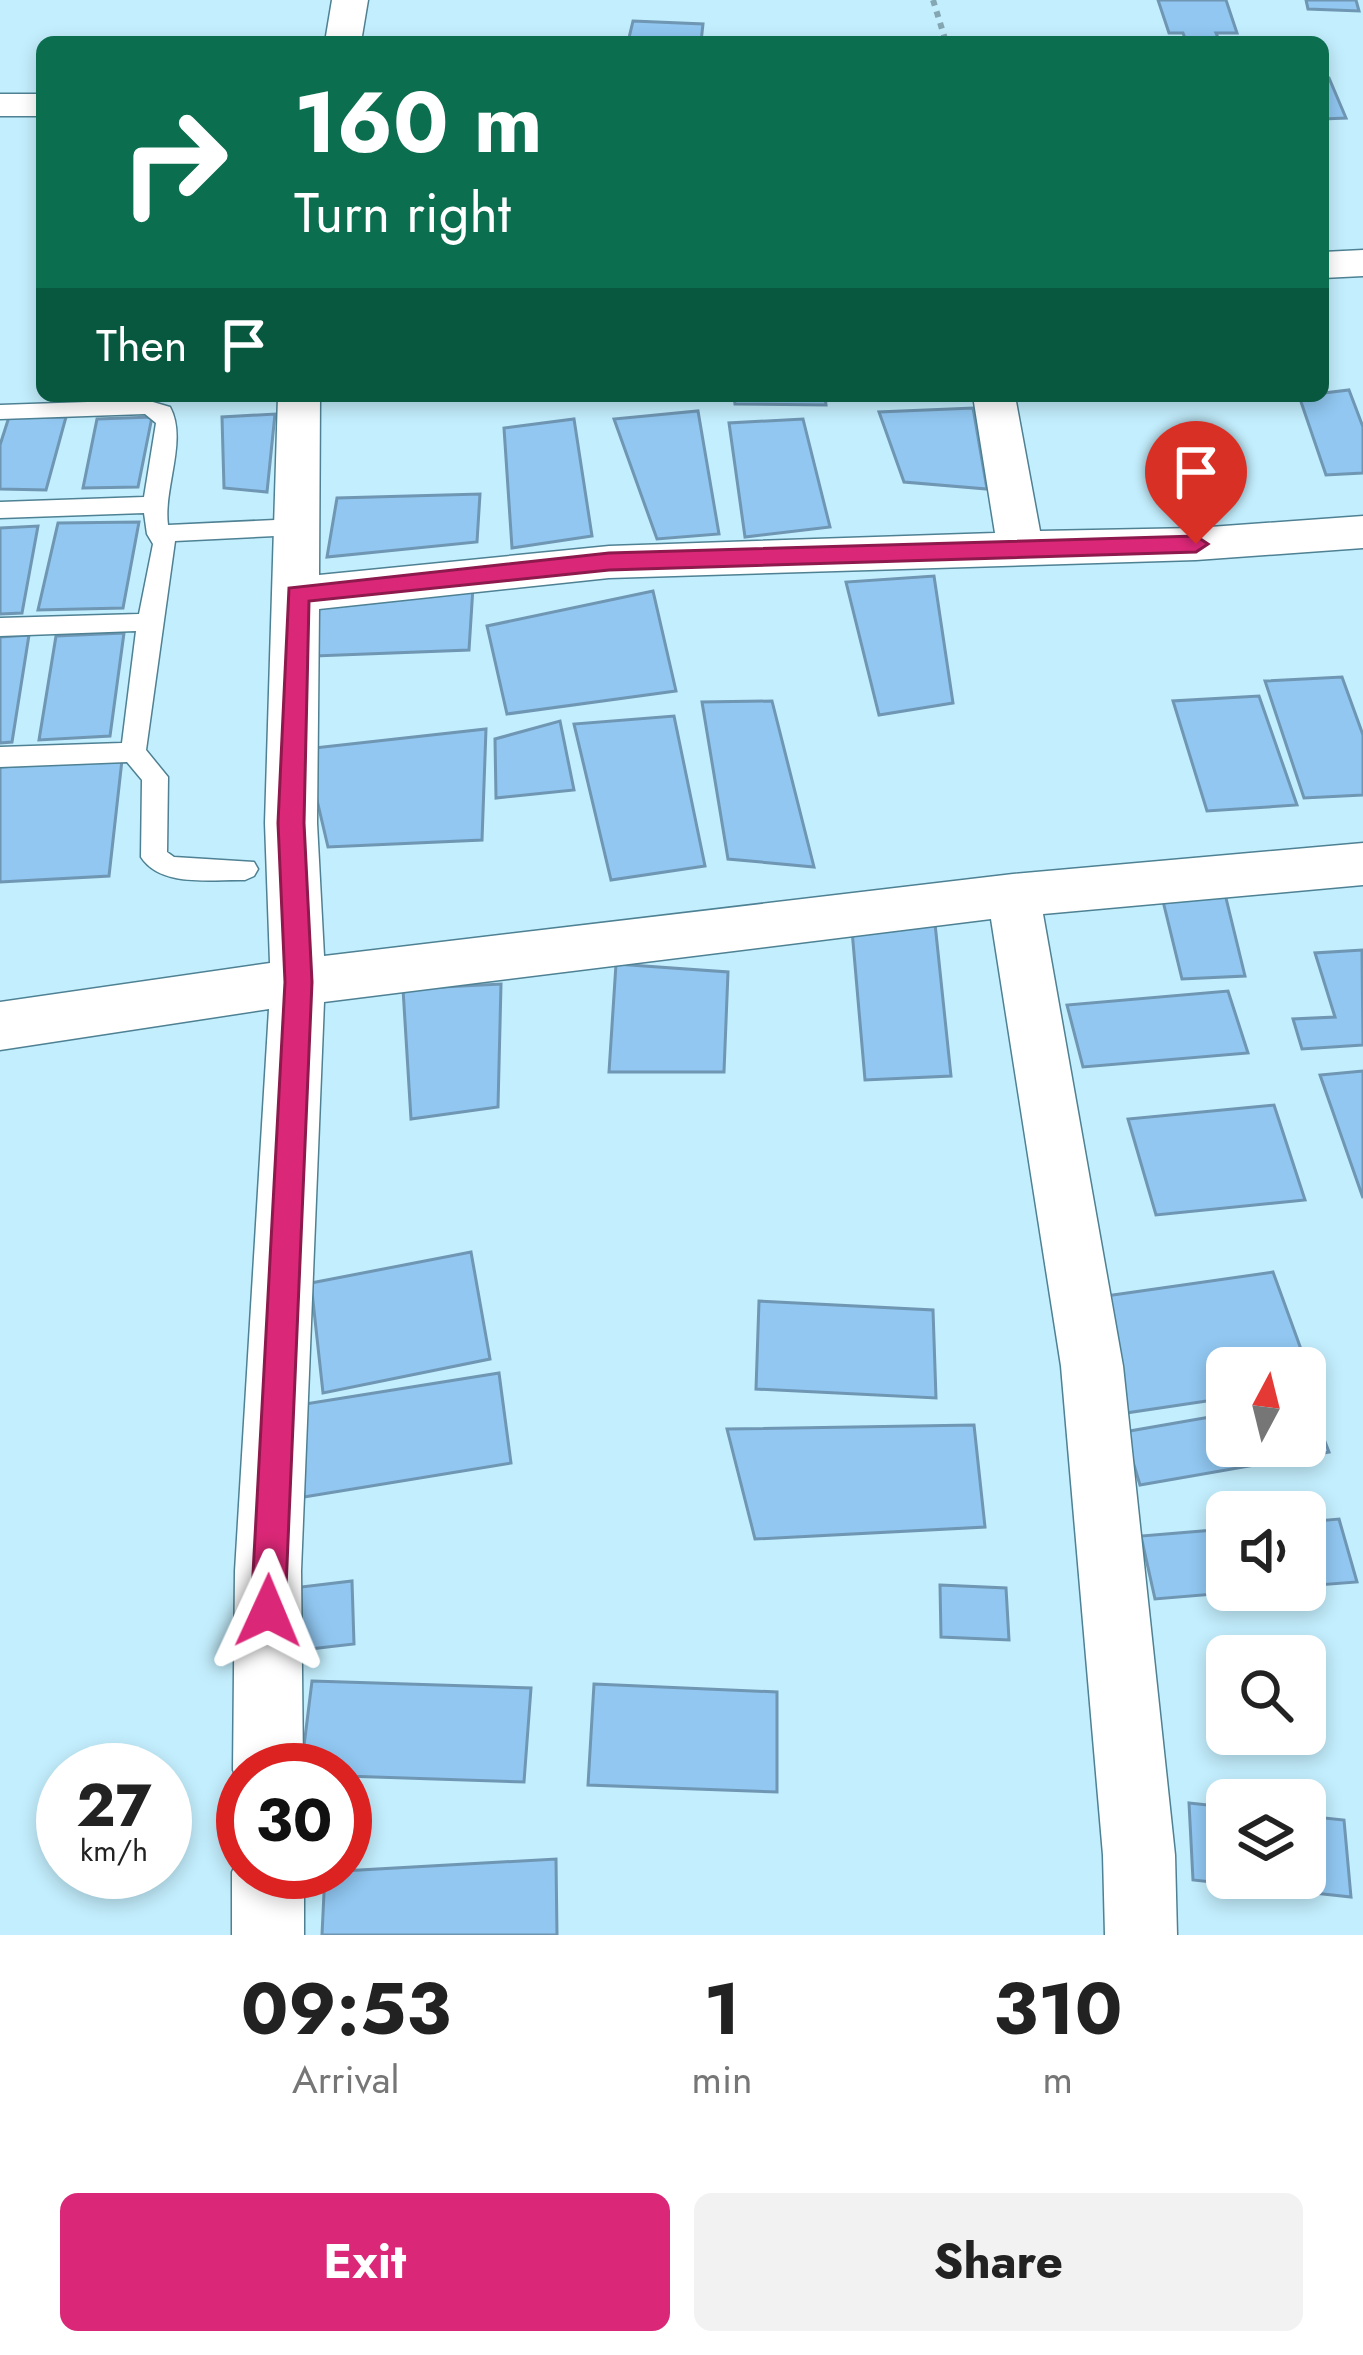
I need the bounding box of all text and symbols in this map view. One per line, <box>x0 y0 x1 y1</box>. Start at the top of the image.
text: 160 m <box>294 62 543 184</box>
icon: right <box>96 84 252 240</box>
text: Turn right <box>294 174 511 252</box>
icon: arrive <box>211 312 277 378</box>
text: Then <box>96 313 187 378</box>
pin <box>1145 421 1247 544</box>
icon: arrive <box>1163 439 1229 505</box>
north arrow <box>1206 1347 1326 1467</box>
map controls <box>1206 1347 1326 1899</box>
button: sound <box>1206 1491 1326 1611</box>
position arrow <box>205 1548 331 1674</box>
button: search <box>1206 1635 1326 1755</box>
speed limit sign: 30 <box>216 1743 372 1899</box>
text: 27 <box>76 1762 152 1849</box>
button: layers <box>1206 1779 1326 1899</box>
text: km/h <box>80 1829 148 1872</box>
text: 09:53 <box>241 1957 451 2061</box>
text: 1 <box>704 1957 740 2061</box>
text: 310 <box>993 1957 1122 2061</box>
text: Arrival <box>292 2051 400 2108</box>
text: min <box>692 2051 753 2108</box>
text: m <box>1043 2051 1073 2108</box>
button: Exit <box>60 2193 670 2331</box>
button: Share <box>694 2193 1303 2331</box>

